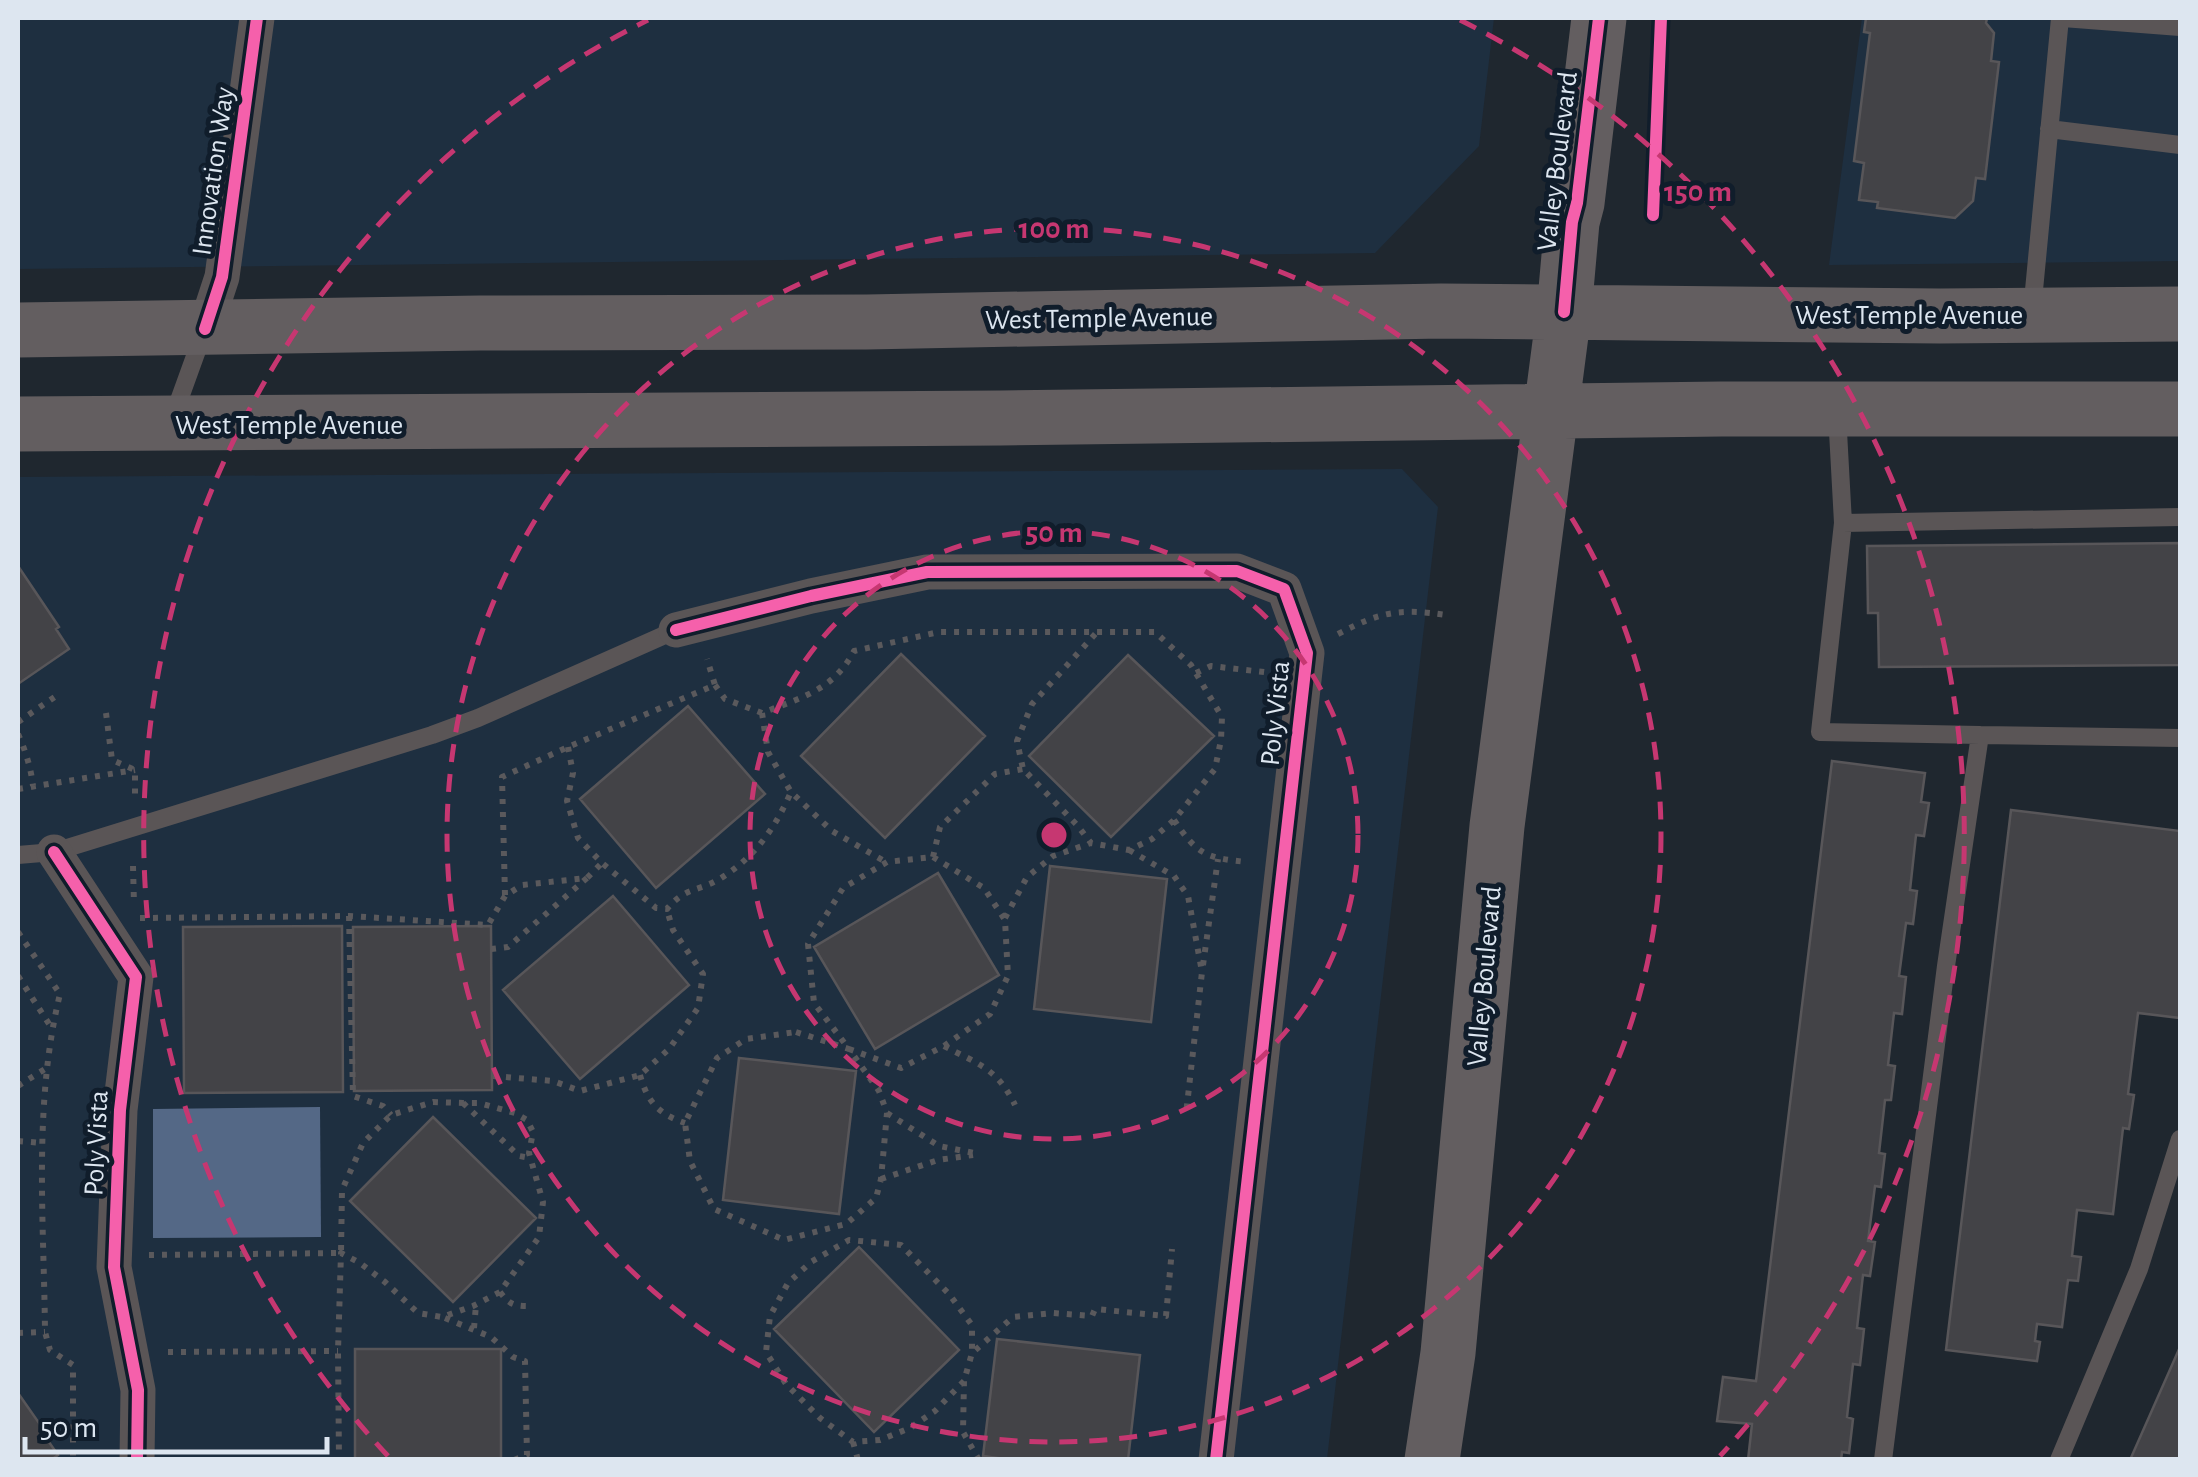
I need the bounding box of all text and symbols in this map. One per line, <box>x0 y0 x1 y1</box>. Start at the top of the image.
street label: Valley Boulevard <box>1533 70 1583 253</box>
street label: Innovation Way <box>188 85 240 257</box>
text: 150 m <box>1664 177 1732 207</box>
text: 100 m <box>1019 214 1089 244</box>
street label: West Temple Avenue <box>1795 302 2023 330</box>
street label: West Temple Avenue <box>985 303 1213 335</box>
street label: West Temple Avenue <box>175 412 403 440</box>
text: 50 m <box>1025 518 1083 548</box>
street label: Poly Vista <box>1257 659 1295 767</box>
centre of rings <box>1036 817 1072 853</box>
street label: Valley Boulevard <box>1463 885 1507 1067</box>
street label: Poly Vista <box>80 1090 114 1196</box>
scale bar <box>25 1392 328 1454</box>
text: 50 m <box>40 1413 97 1443</box>

